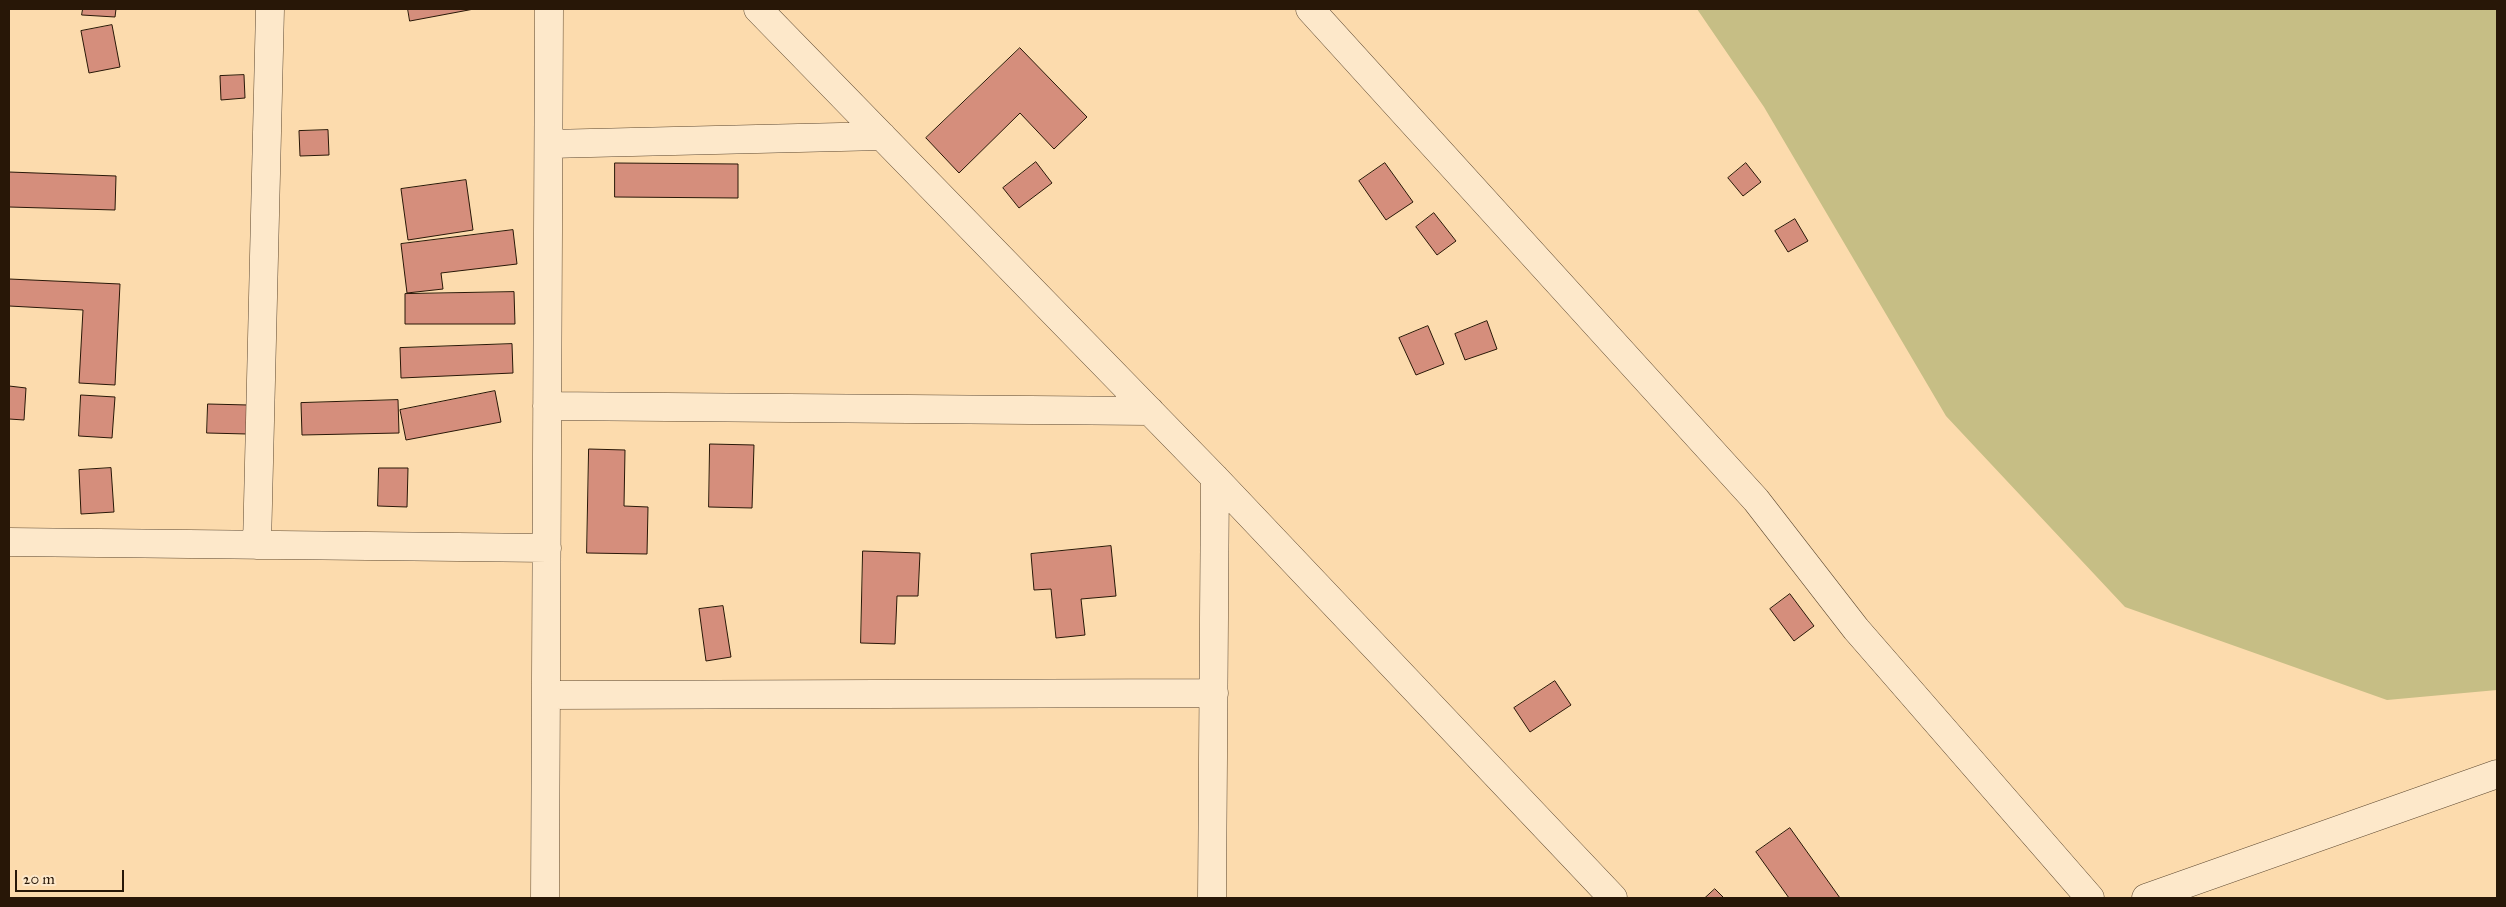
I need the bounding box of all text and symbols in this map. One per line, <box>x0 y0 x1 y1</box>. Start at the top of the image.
scale bar <box>18 860 126 892</box>
text: 20 m <box>23 870 55 888</box>

